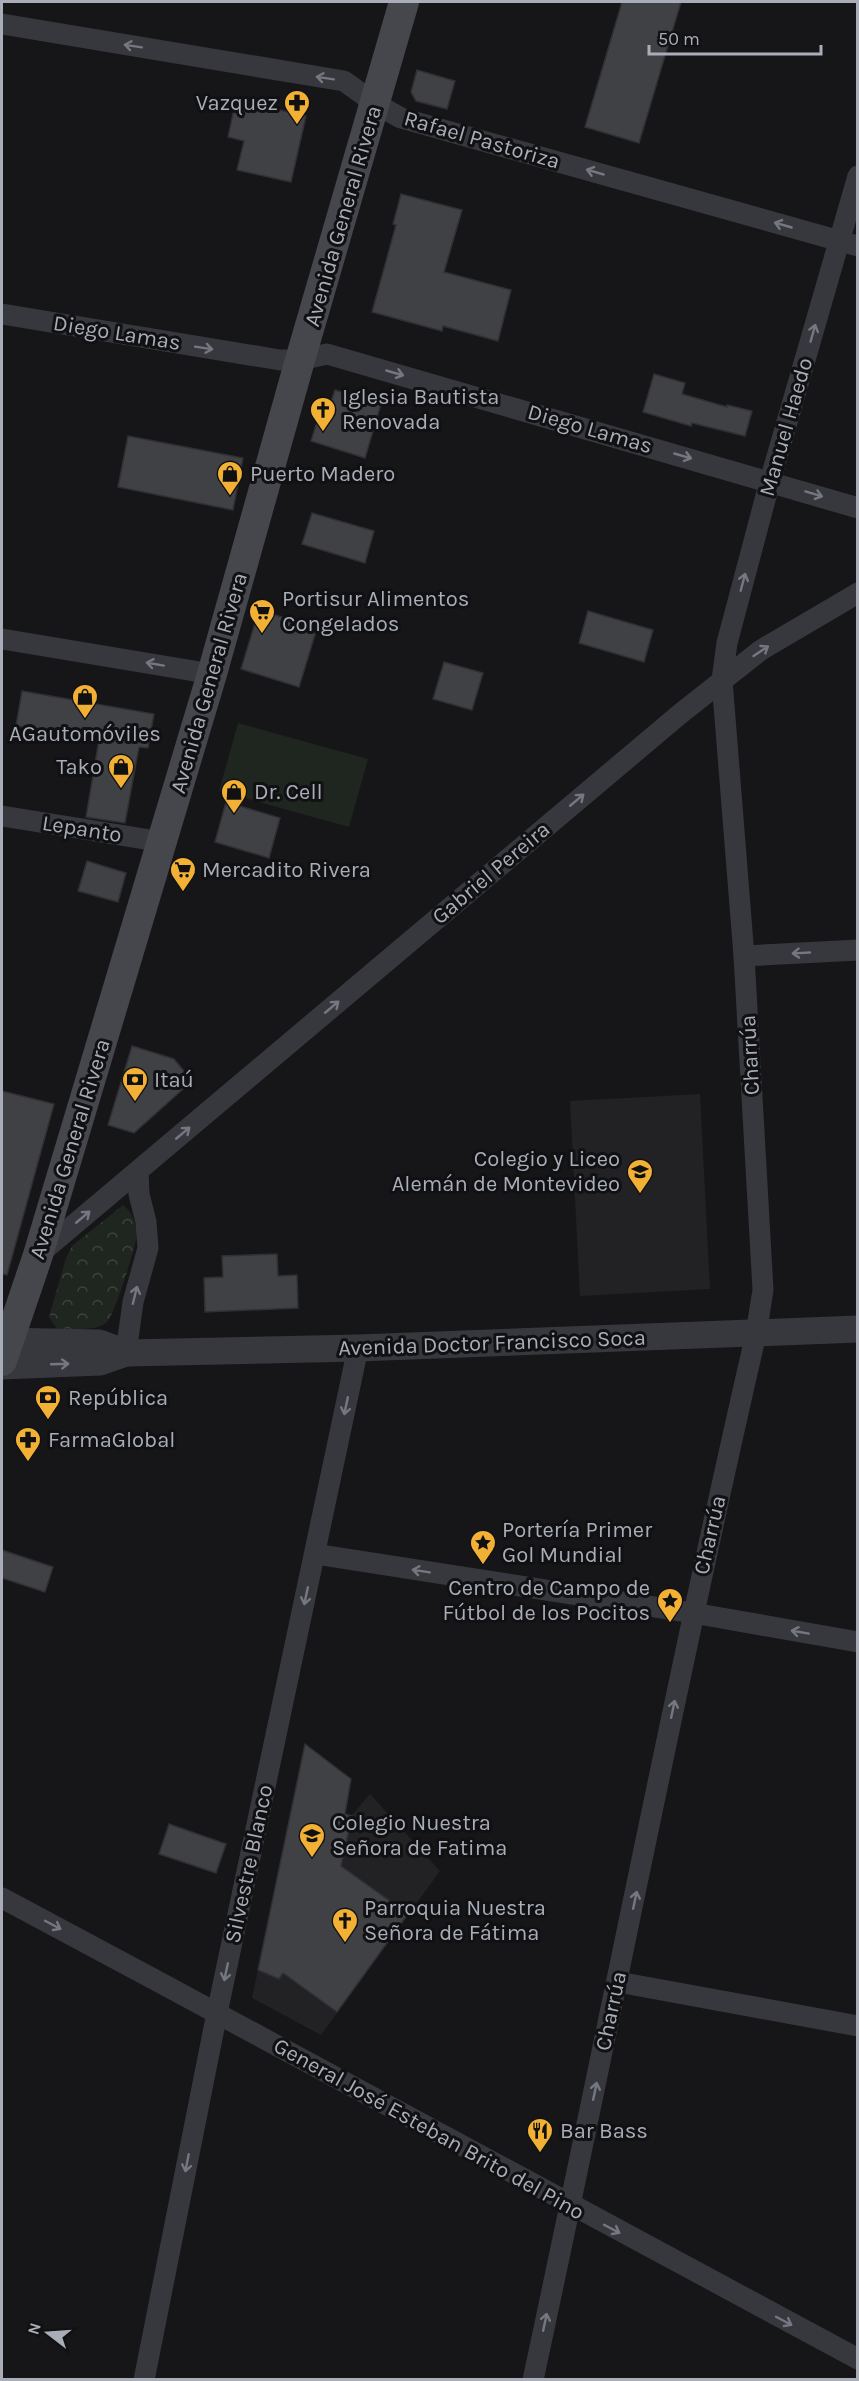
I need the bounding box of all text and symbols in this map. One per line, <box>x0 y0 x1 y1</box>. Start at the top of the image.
scale bar <box>649 18 822 56</box>
text: 50 m <box>658 28 700 50</box>
one-way arrow <box>123 40 143 51</box>
one-way arrow <box>316 72 335 83</box>
pharmacy icon: Vazquez <box>282 88 312 126</box>
place label: Vazquez <box>196 90 278 116</box>
street label: Avenida General Rivera <box>299 103 387 329</box>
street label: Rafael Pastoriza <box>401 105 563 175</box>
one-way arrow <box>586 166 605 178</box>
one-way arrow <box>774 219 793 230</box>
street label: Diego Lamas <box>51 310 183 356</box>
one-way arrow <box>807 324 819 343</box>
one-way arrow <box>194 343 214 354</box>
street label: Manuel Haedo <box>754 355 818 499</box>
one-way arrow <box>385 368 404 379</box>
place label: Iglesia Bautista Renovada <box>342 384 499 435</box>
church icon: Iglesia Bautista Renovada <box>308 395 338 433</box>
street label: Diego Lamas <box>525 399 655 459</box>
one-way arrow <box>673 451 692 462</box>
shop icon: Puerto Madero <box>215 459 245 497</box>
place label: Puerto Madero <box>250 461 395 487</box>
one-way arrow <box>804 489 823 500</box>
street label: Avenida General Rivera <box>165 570 253 796</box>
one-way arrow <box>738 573 750 592</box>
place label: Portisur Alimentos Congelados <box>282 586 469 637</box>
supermarket icon: Portisur Alimentos Congelados <box>247 597 277 635</box>
one-way arrow <box>752 644 769 656</box>
one-way arrow <box>145 659 165 670</box>
shop icon: AGautomóviles <box>70 682 100 720</box>
place label: AGautomóviles <box>9 721 161 747</box>
shop icon: Tako <box>106 752 136 790</box>
place label: Tako <box>56 754 102 780</box>
shop icon: Dr. Cell <box>219 777 249 815</box>
place label: Dr. Cell <box>254 779 323 805</box>
one-way arrow <box>569 793 584 807</box>
street label: Lepanto <box>40 810 124 848</box>
street label: Gabriel Pereira <box>427 816 555 930</box>
supermarket icon: Mercadito Rivera <box>168 855 198 893</box>
place label: Mercadito Rivera <box>202 857 371 883</box>
one-way arrow <box>791 948 811 959</box>
one-way arrow <box>324 1001 340 1014</box>
street label: Charrúa <box>735 1014 765 1096</box>
street label: Avenida General Rivera <box>24 1036 116 1262</box>
bank icon: Itaú <box>120 1065 150 1103</box>
place label: Itaú <box>154 1067 194 1093</box>
one-way arrow <box>175 1126 190 1140</box>
place label: Colegio y Liceo Alemán de Montevideo <box>392 1146 620 1197</box>
school or university icon: Colegio y Liceo Alemán de Montevideo <box>625 1157 655 1195</box>
one-way arrow <box>75 1210 90 1224</box>
one-way arrow <box>129 1286 141 1305</box>
street label: Avenida Doctor Francisco Soca <box>338 1325 646 1361</box>
one-way arrow <box>49 1358 69 1370</box>
bank icon: República <box>33 1383 63 1421</box>
place label: República <box>68 1385 168 1411</box>
one-way arrow <box>340 1395 351 1415</box>
pharmacy icon: FarmaGlobal <box>13 1425 43 1463</box>
place label: FarmaGlobal <box>48 1427 175 1453</box>
street label: Charrúa <box>688 1493 732 1577</box>
place label: Portería Primer Gol Mundial <box>502 1517 652 1568</box>
place icon: Portería Primer Gol Mundial <box>468 1528 498 1566</box>
one-way arrow <box>411 1565 431 1576</box>
place label: Centro de Campo de Fútbol de los Pocitos <box>442 1575 650 1626</box>
one-way arrow <box>300 1586 311 1606</box>
place icon: Centro de Campo de Fútbol de los Pocitos <box>655 1586 685 1624</box>
one-way arrow <box>791 1626 810 1637</box>
one-way arrow <box>668 1699 680 1718</box>
street label: Silvestre Blanco <box>220 1782 278 1946</box>
place label: Colegio Nuestra Señora de Fatima <box>332 1810 507 1861</box>
school or university icon: Colegio Nuestra Señora de Fatima <box>297 1821 327 1859</box>
one-way arrow <box>629 1890 641 1909</box>
place label: Parroquia Nuestra Señora de Fátima <box>364 1895 546 1946</box>
church icon: Parroquia Nuestra Señora de Fátima <box>330 1906 360 1944</box>
one-way arrow <box>44 1920 62 1932</box>
one-way arrow <box>220 1962 231 1981</box>
street label: Charrúa <box>590 1969 632 2053</box>
street label: General José Esteban Brito del Pino <box>269 2033 589 2225</box>
one-way arrow <box>590 2081 601 2101</box>
restaurant icon: Bar Bass <box>525 2116 555 2154</box>
place label: Bar Bass <box>560 2118 648 2144</box>
one-way arrow <box>181 2153 192 2172</box>
one-way arrow <box>603 2223 620 2235</box>
north arrow <box>18 2303 78 2363</box>
one-way arrow <box>540 2313 552 2332</box>
one-way arrow <box>775 2315 793 2327</box>
text: N <box>23 2320 45 2337</box>

